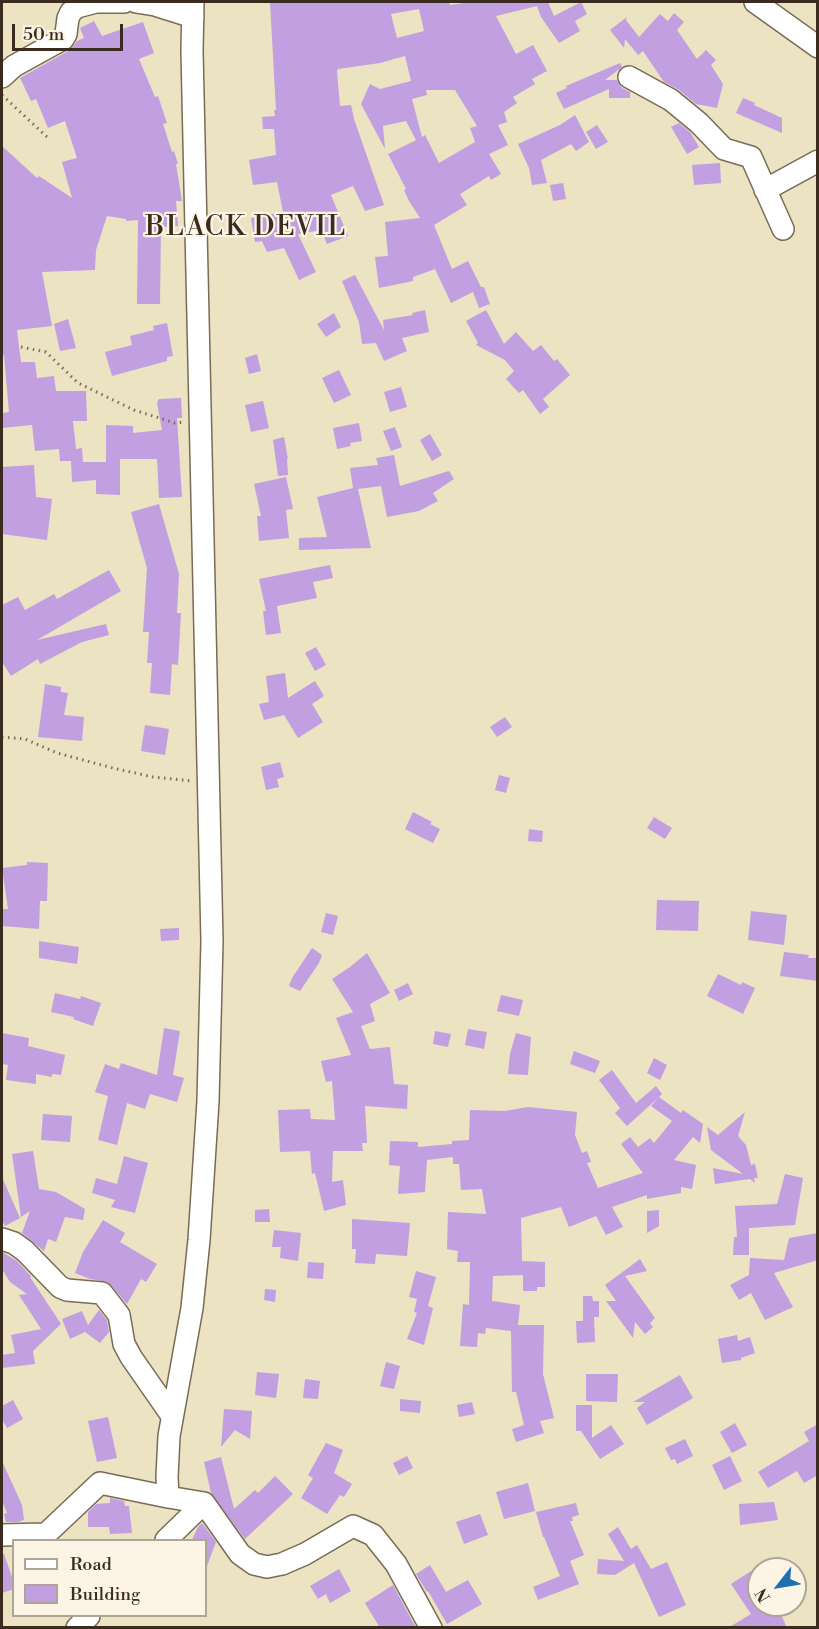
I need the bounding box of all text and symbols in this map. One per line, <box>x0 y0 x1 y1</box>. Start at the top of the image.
scale bar <box>15 12 126 50</box>
text: 50 m <box>23 23 64 46</box>
district label: BLACK DEVIL <box>145 213 347 245</box>
legend <box>12 1539 207 1617</box>
text: Road <box>70 1553 112 1576</box>
north arrow <box>747 1557 807 1617</box>
text: Building <box>70 1583 140 1606</box>
text: N <box>751 1585 775 1606</box>

